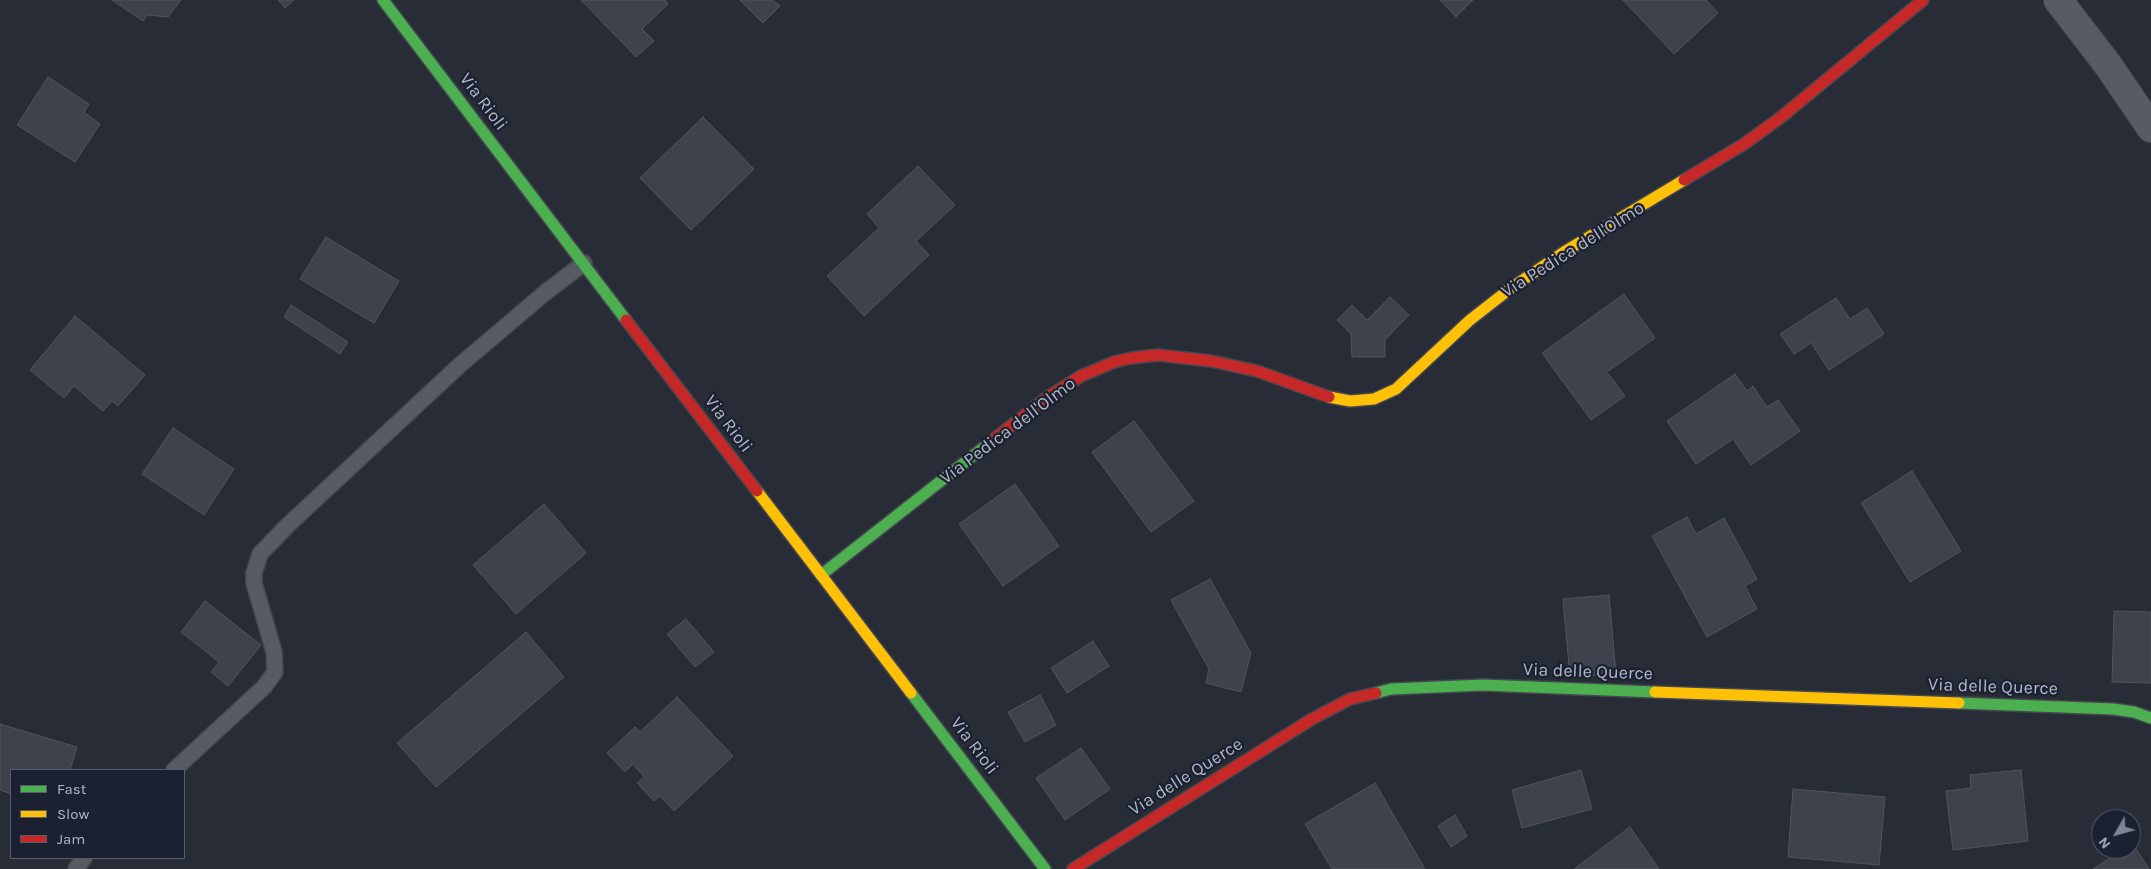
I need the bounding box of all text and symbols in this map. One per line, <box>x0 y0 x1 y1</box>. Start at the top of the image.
street label: Via Rioli <box>454 69 512 135</box>
street label: Via Pedica dell'Olmo <box>1498 197 1648 303</box>
street label: Via Pedica dell'Olmo <box>936 373 1080 489</box>
street label: Via Rioli <box>699 391 757 457</box>
street label: Via delle Querce <box>1523 659 1653 685</box>
street label: Via delle Querce <box>1928 674 2058 700</box>
street label: Via Rioli <box>945 713 1003 779</box>
street label: Via delle Querce <box>1125 733 1247 821</box>
legend <box>10 769 185 859</box>
text: Fast <box>57 780 86 798</box>
text: Slow <box>57 805 89 823</box>
north arrow <box>2091 809 2141 859</box>
text: Jam <box>57 830 85 848</box>
text: N <box>2095 834 2114 852</box>

